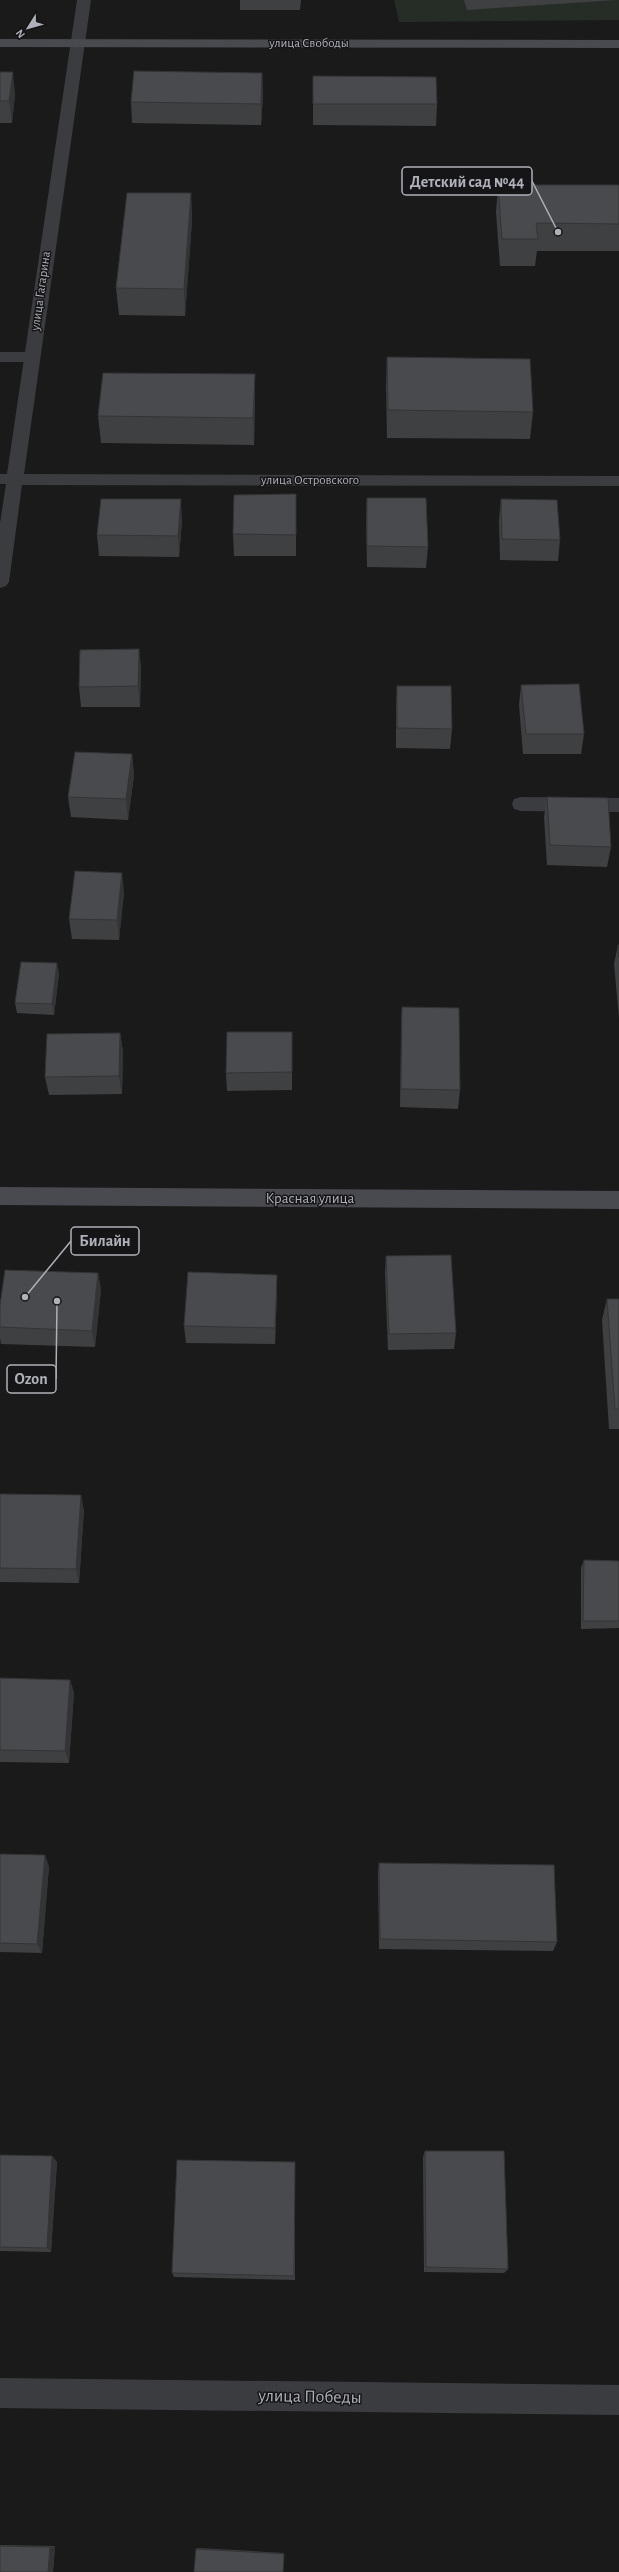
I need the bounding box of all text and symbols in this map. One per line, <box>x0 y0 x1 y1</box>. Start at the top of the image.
north arrow <box>8 8 48 48</box>
text: N <box>14 27 27 40</box>
street label: улица Свободы <box>268 37 349 50</box>
callout: Детский сад №44 <box>402 167 532 195</box>
text: Детский сад №44 <box>410 174 524 190</box>
street label: улица Гагарина <box>29 250 53 332</box>
street label: улица Островского <box>260 474 359 487</box>
street label: Красная улица <box>266 1191 355 1206</box>
callout: Билайн <box>71 1227 139 1255</box>
text: Билайн <box>79 1233 131 1249</box>
callout: Ozon <box>7 1365 56 1393</box>
text: Ozon <box>14 1371 48 1387</box>
street label: улица Победы <box>257 2386 362 2407</box>

